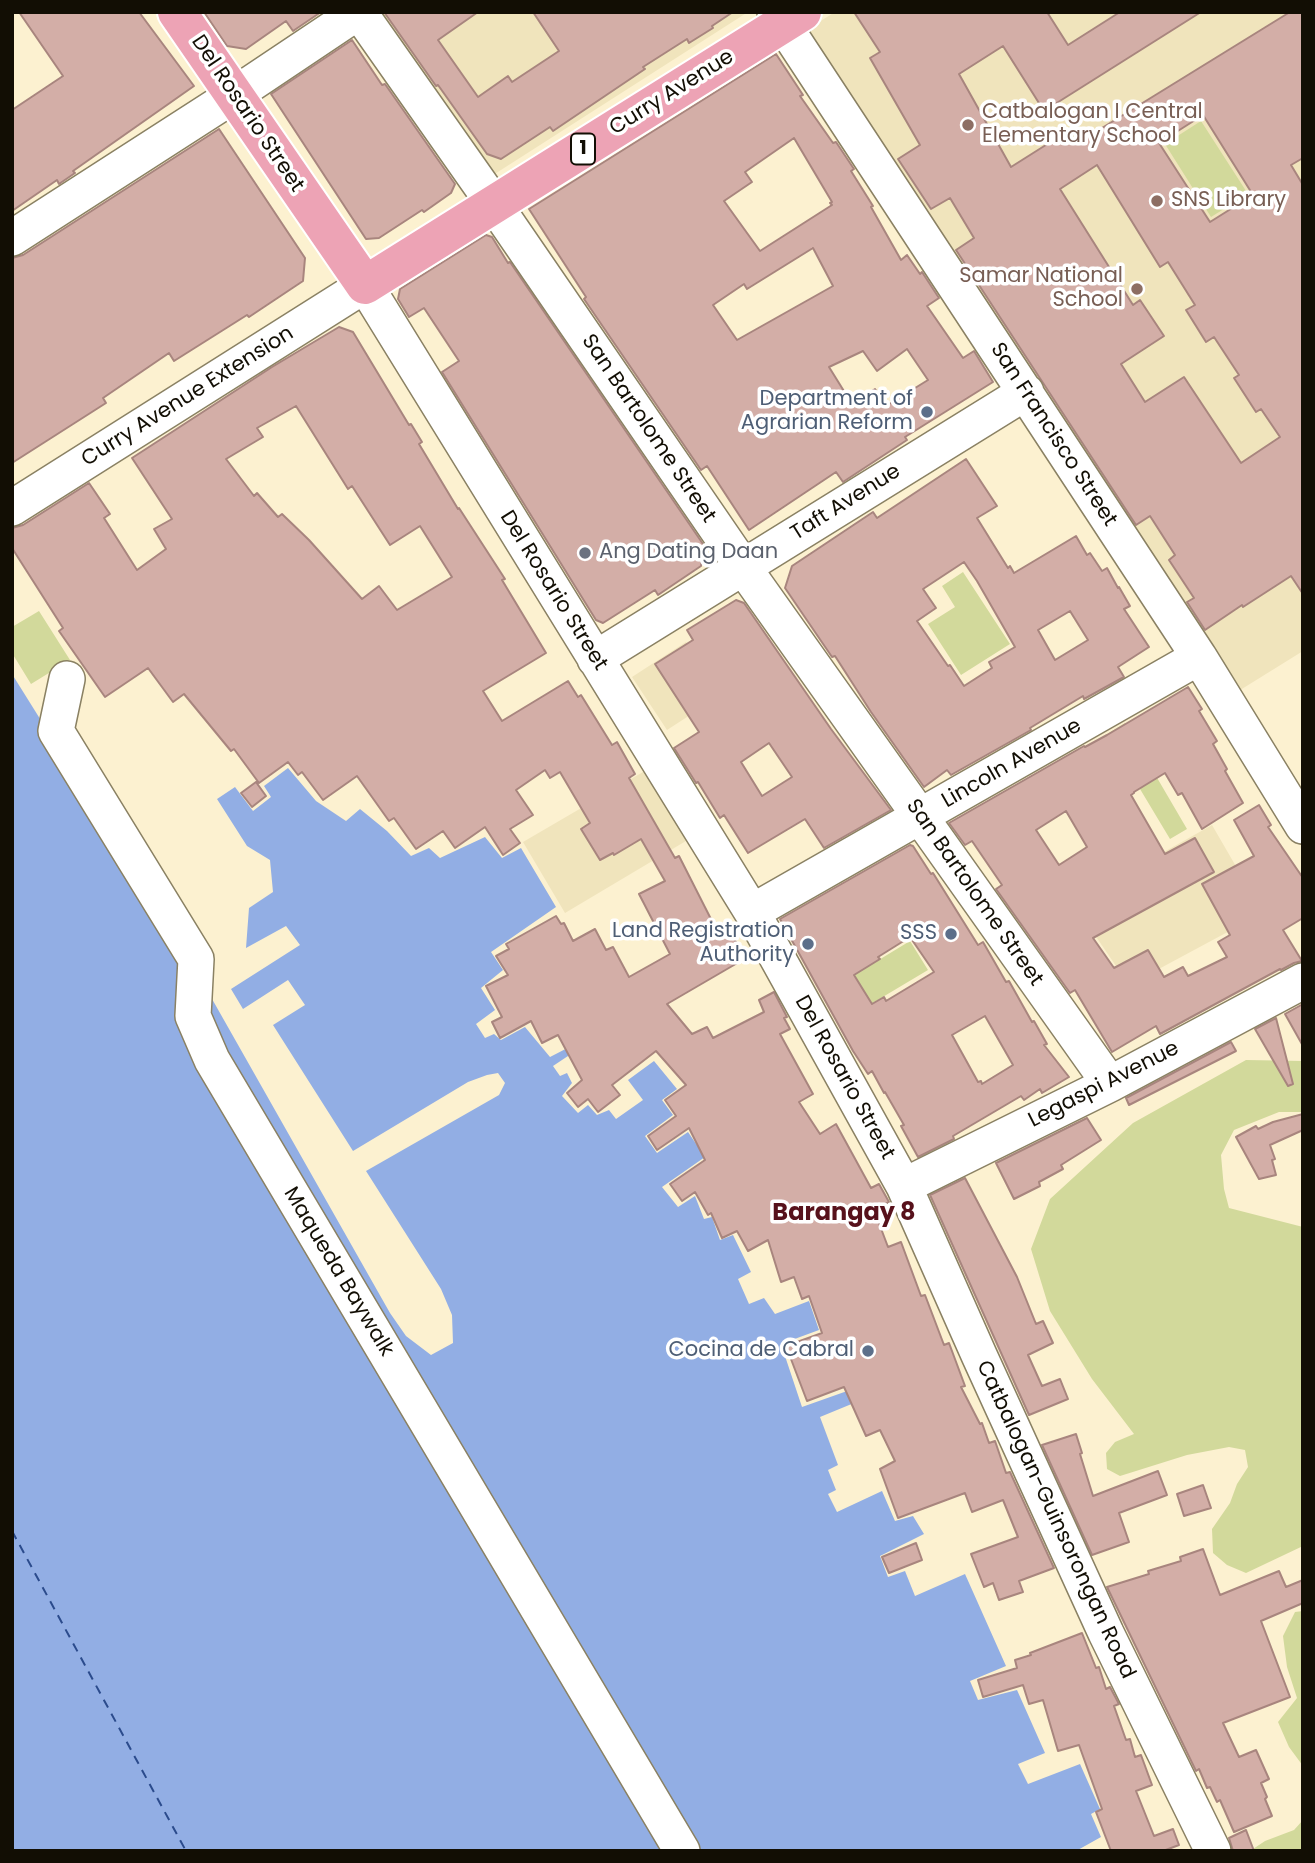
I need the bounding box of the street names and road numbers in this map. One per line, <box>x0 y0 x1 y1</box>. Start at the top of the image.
street label: Del Rosario Street <box>185 31 309 197</box>
street label: Curry Avenue <box>605 45 739 141</box>
road number: 1 <box>571 134 595 164</box>
street label: Curry Avenue Extension <box>77 321 299 473</box>
street label: San Bartolome Street <box>576 330 720 528</box>
street label: San Francisco Street <box>984 338 1122 532</box>
street label: Taft Avenue <box>787 459 905 547</box>
street label: Del Rosario Street <box>494 506 612 676</box>
street label: Lincoln Avenue <box>938 714 1086 814</box>
street label: San Bartolome Street <box>900 795 1048 991</box>
street label: Del Rosario Street <box>788 992 900 1164</box>
street label: Legaspi Avenue <box>1025 1036 1183 1134</box>
street label: Maqueda Baywalk <box>277 1183 399 1361</box>
street label: Catbalogan-Guinsorongan Road <box>970 1357 1140 1683</box>

